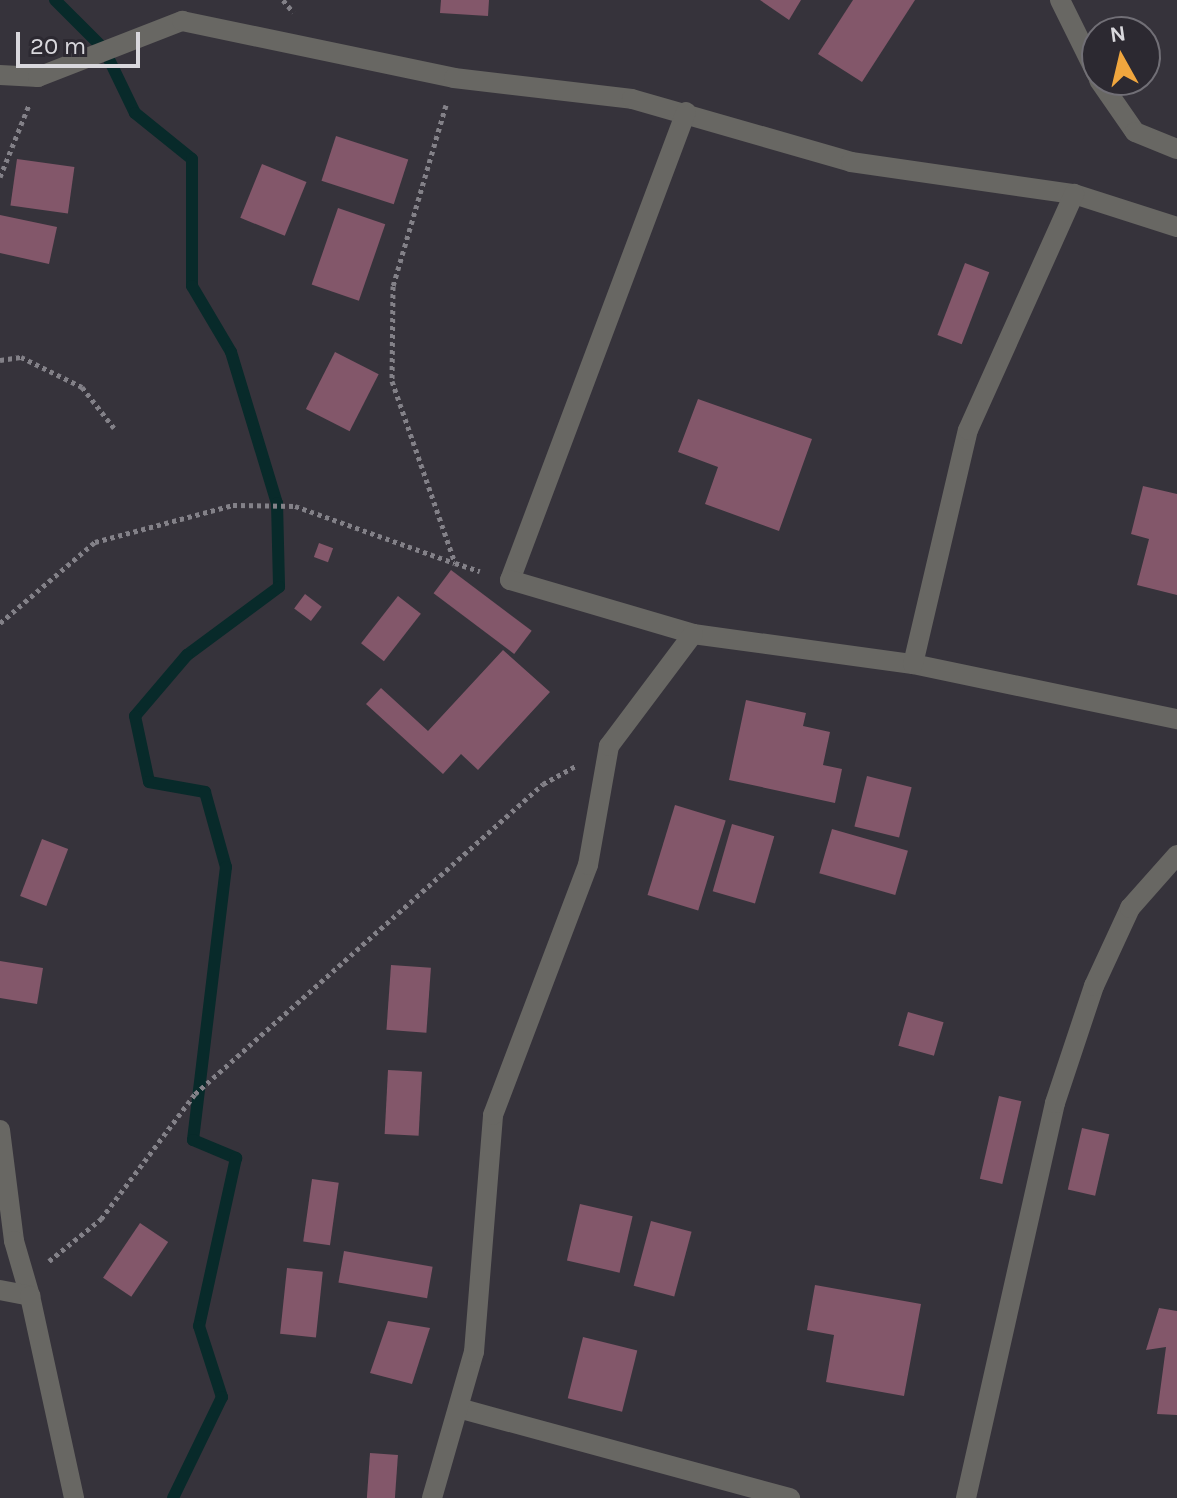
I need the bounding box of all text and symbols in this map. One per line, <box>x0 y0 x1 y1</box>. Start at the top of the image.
scale bar <box>20 16 144 66</box>
north arrow <box>1081 16 1161 96</box>
text: N <box>1108 20 1128 48</box>
text: 20 m <box>30 32 86 60</box>

